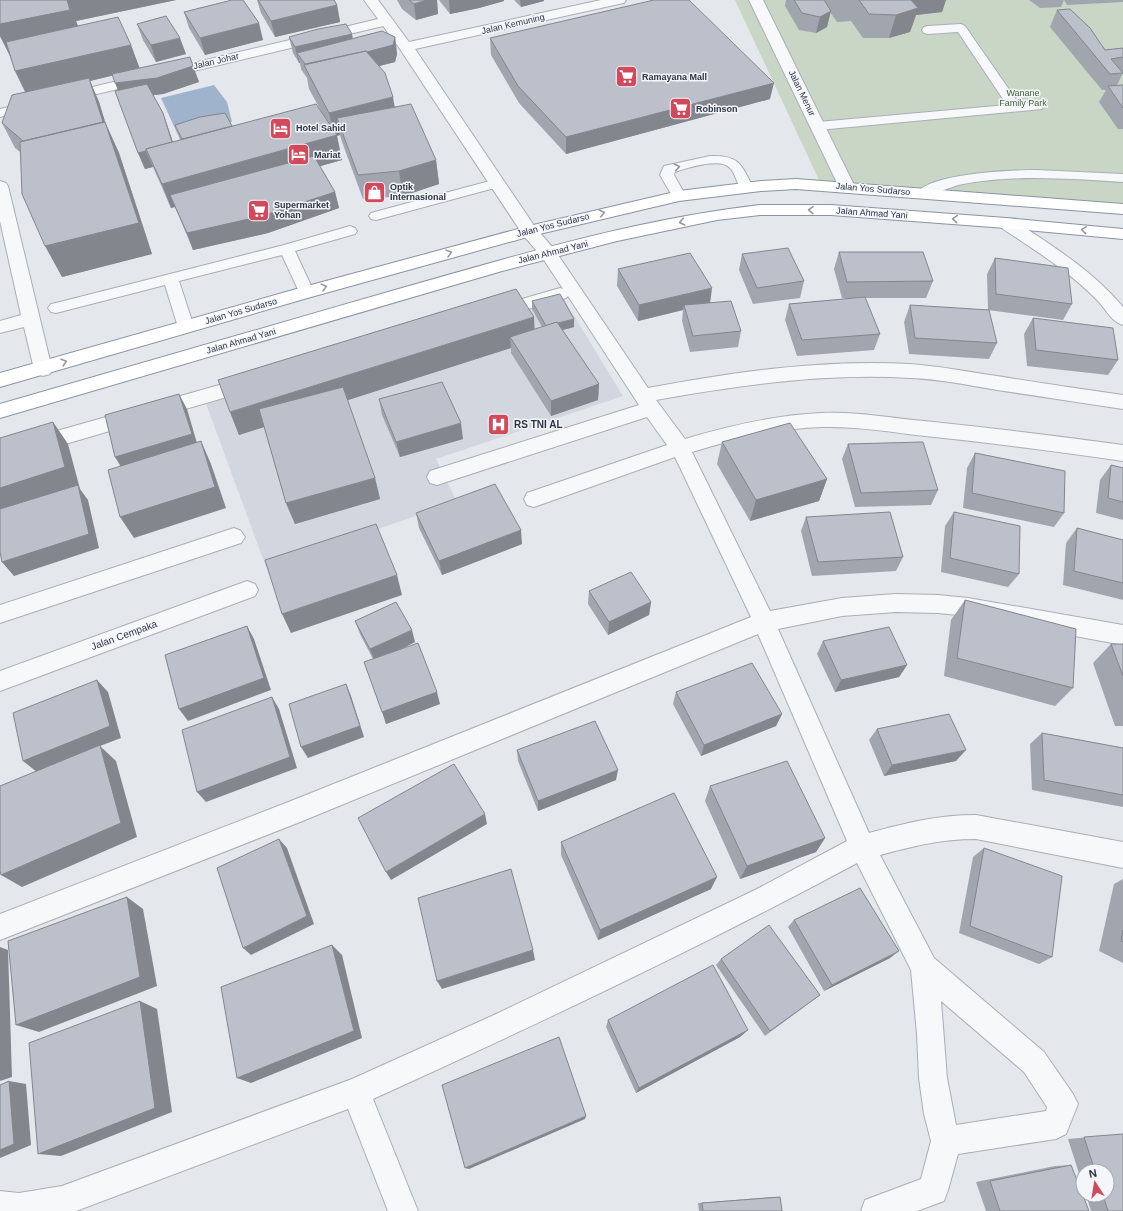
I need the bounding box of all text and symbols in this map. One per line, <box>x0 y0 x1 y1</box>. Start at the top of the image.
street label: Jalan Kemuning <box>480 12 546 36</box>
street label: Jalan Johar <box>192 51 240 71</box>
supermarket icon: Ramayana Mall <box>613 64 639 90</box>
street label: Jalan Menur <box>787 69 817 117</box>
place label: Ramayana Mall <box>642 72 707 82</box>
park label: Wanane Family Park <box>999 88 1047 108</box>
supermarket icon: Robinson <box>668 96 694 122</box>
place label: Robinson <box>696 104 738 114</box>
hotel icon: Hotel Sahid <box>267 115 293 141</box>
place label: Hotel Sahid <box>296 123 346 133</box>
hotel icon: Mariat <box>285 142 311 168</box>
place label: Mariat <box>314 150 341 160</box>
one-way arrow <box>674 163 680 171</box>
shop icon: Optik Internasional <box>362 179 388 205</box>
street label: Jalan Yos Sudarso <box>835 181 911 197</box>
place label: Optik Internasional <box>390 182 446 202</box>
supermarket icon: Supermarket Yohan <box>245 197 271 223</box>
place label: Supermarket Yohan <box>274 200 329 220</box>
one-way arrow <box>808 206 814 214</box>
street label: Jalan Ahmad Yani <box>836 206 908 220</box>
one-way arrow <box>599 209 605 217</box>
street label: Jalan Yos Sudarso <box>516 211 590 239</box>
one-way arrow <box>952 215 958 224</box>
one-way arrow <box>679 218 685 226</box>
one-way arrow <box>1081 226 1087 235</box>
street label: Jalan Ahmad Yani <box>517 238 589 266</box>
one-way arrow <box>446 249 452 257</box>
one-way arrow <box>320 283 327 292</box>
street label: Jalan Yos Sudarso <box>204 296 278 326</box>
street label: Jalan Ahmad Yani <box>205 326 277 356</box>
one-way arrow <box>61 358 68 367</box>
hospital icon: RS TNI AL <box>485 411 511 437</box>
place label: RS TNI AL <box>514 419 563 430</box>
street label: Jalan Cempaka <box>89 618 159 652</box>
north arrow <box>1075 1163 1115 1203</box>
text: N <box>1088 1167 1098 1180</box>

